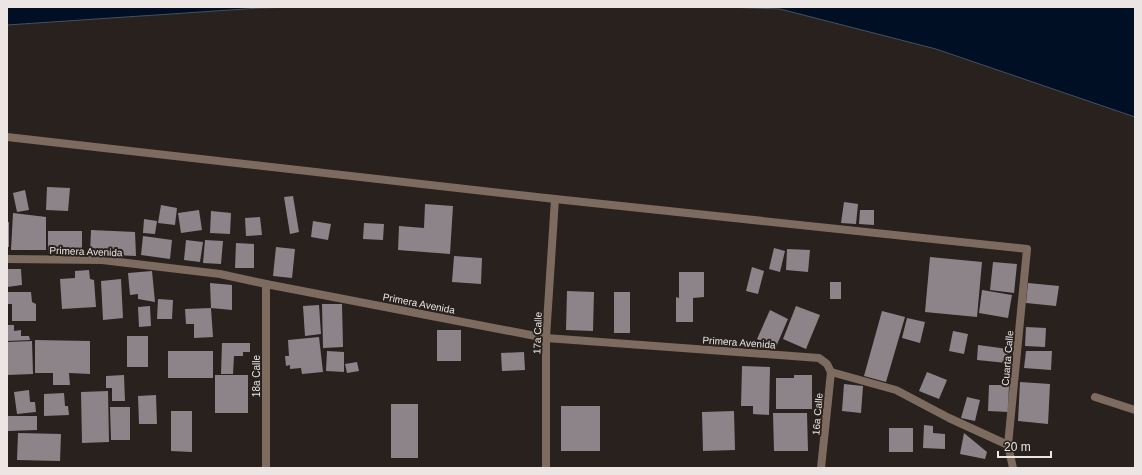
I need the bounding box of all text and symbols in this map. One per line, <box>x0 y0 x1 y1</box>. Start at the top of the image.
street label: Primera Avenida <box>49 245 123 258</box>
street label: Primera Avenida <box>382 291 456 316</box>
street label: 17a Calle <box>531 311 544 354</box>
street label: Cuarta Calle <box>1000 329 1015 386</box>
street label: Primera Avenida <box>702 334 776 351</box>
street label: 18a Calle <box>251 354 262 397</box>
street label: 16a Calle <box>810 392 825 436</box>
scale bar <box>998 433 1051 459</box>
text: 20 m <box>1004 440 1031 454</box>

